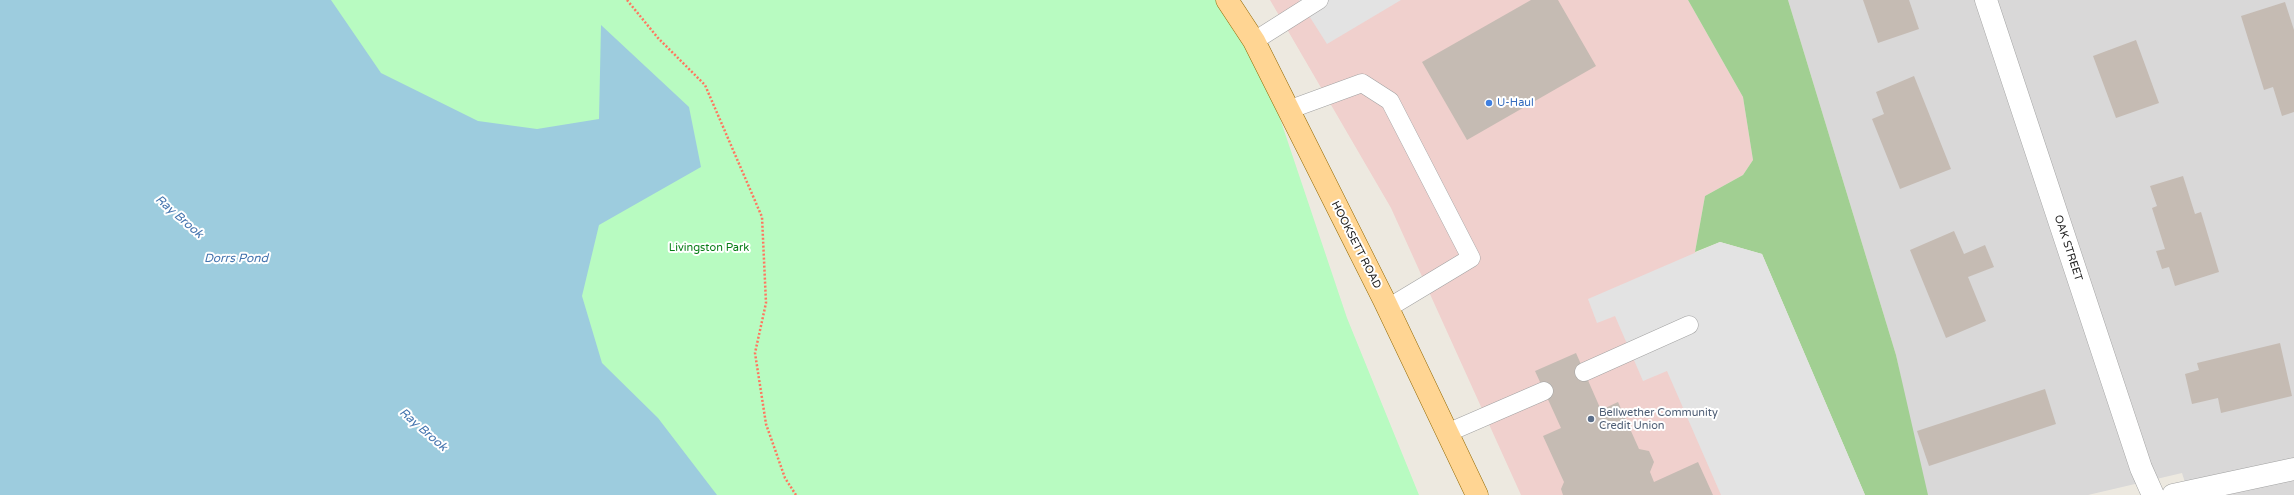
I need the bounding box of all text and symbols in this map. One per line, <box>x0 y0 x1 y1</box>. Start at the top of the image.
place label: U-Haul <box>1497 96 1534 110</box>
marker: U-Haul <box>1484 98 1494 108</box>
water label: Ray Brook <box>152 192 206 242</box>
street label: HOOKSETT ROAD <box>1328 199 1384 291</box>
street label: OAK STREET <box>2051 213 2085 283</box>
park label: Livingston Park <box>669 241 749 255</box>
water label: Dorrs Pond <box>204 252 268 266</box>
water label: Ray Brook <box>396 405 450 455</box>
place label: Bellwether Community Credit Union <box>1599 406 1718 432</box>
marker: Bellwether Community Credit Union <box>1586 414 1596 424</box>

